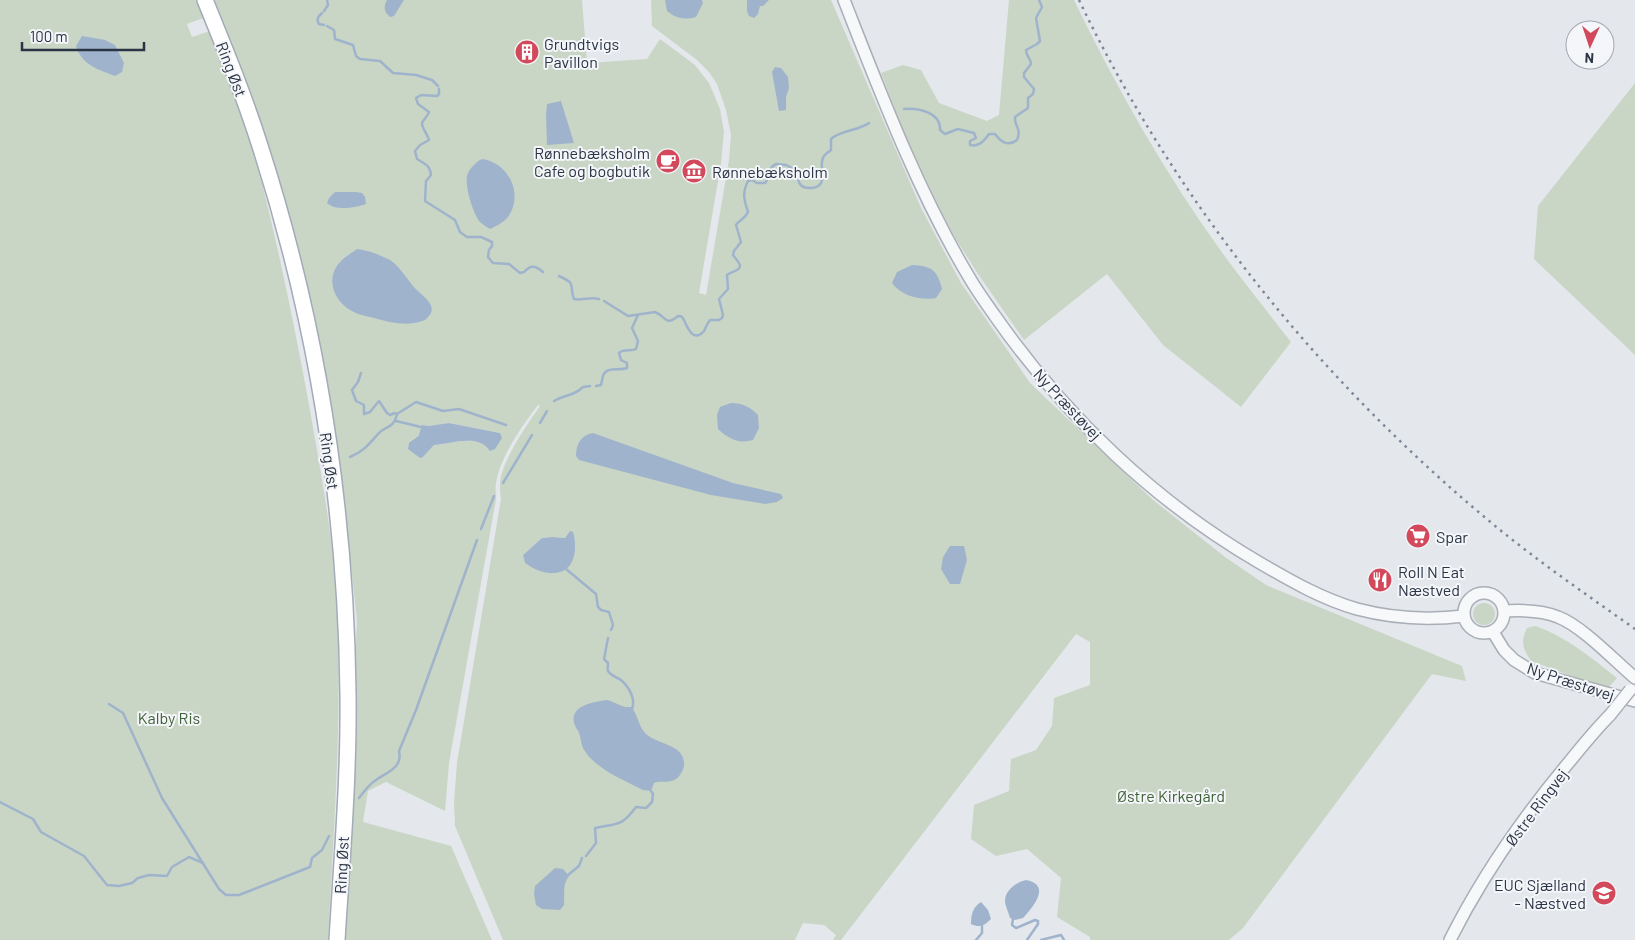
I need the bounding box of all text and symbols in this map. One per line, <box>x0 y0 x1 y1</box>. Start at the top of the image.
scale bar <box>22 20 145 52</box>
north arrow <box>1565 20 1615 70</box>
text: 100 m <box>30 27 68 45</box>
place label: Grundtvigs Pavillon <box>544 34 619 71</box>
street label: Ring Øst <box>213 39 251 99</box>
building icon: Grundtvigs Pavillon <box>514 39 540 65</box>
text: N <box>1584 50 1594 67</box>
place label: Rønnebæksholm Cafe og bogbutik <box>534 143 650 180</box>
cafe icon: Rønnebæksholm Cafe og bogbutik <box>655 148 681 174</box>
museum icon: Rønnebæksholm <box>681 158 707 184</box>
place label: Rønnebæksholm <box>712 162 828 181</box>
street label: Ny Præstøvej <box>1030 364 1106 444</box>
street label: Ring Øst <box>317 431 343 491</box>
supermarket icon: Spar <box>1405 523 1431 549</box>
place label: Spar <box>1436 527 1468 546</box>
place label: Roll N Eat Næstved <box>1398 562 1465 599</box>
restaurant icon: Roll N Eat Næstved <box>1367 567 1393 593</box>
street label: Ny Præstøvej <box>1525 658 1617 704</box>
park label: Kalby Ris <box>138 708 200 727</box>
street label: Østre Ringvej <box>1501 765 1571 849</box>
park label: Østre Kirkegård <box>1117 786 1225 805</box>
street label: Ring Øst <box>330 836 352 894</box>
place label: EUC Sjælland - Næstved <box>1494 875 1586 912</box>
school or university icon: EUC Sjælland - Næstved <box>1591 880 1617 906</box>

